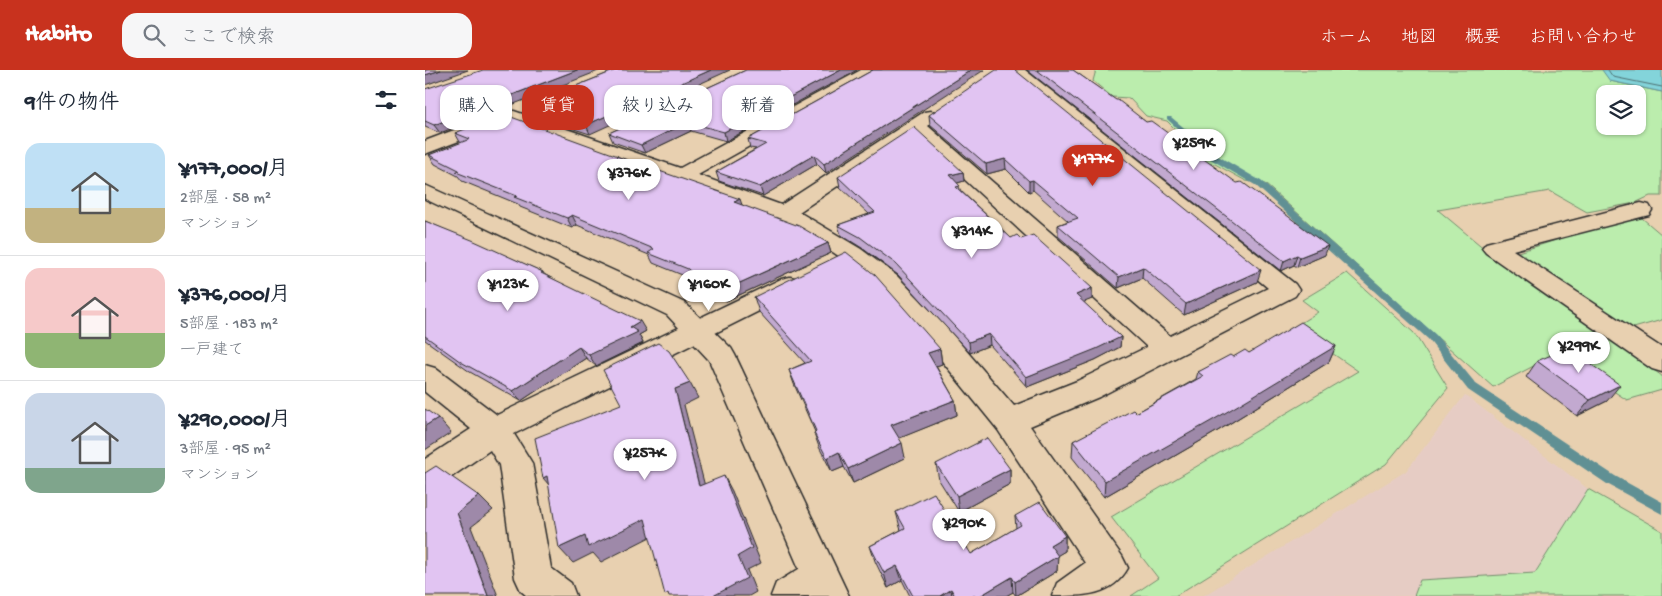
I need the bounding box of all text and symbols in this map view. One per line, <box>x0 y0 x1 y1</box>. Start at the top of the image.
search box <box>122 13 472 58</box>
text: Habito <box>25 21 92 50</box>
icon: search <box>140 21 168 49</box>
text: ここで検索 <box>180 27 275 50</box>
text: ホーム <box>1320 28 1373 49</box>
text: 地図 <box>1401 28 1437 49</box>
text: 概要 <box>1465 28 1501 49</box>
text: お問い合わせ <box>1529 28 1637 49</box>
chip: 購入 <box>440 85 512 130</box>
chip: 賃貸 <box>522 85 594 130</box>
chip: 絞り込み <box>604 85 712 130</box>
chip: 新着 <box>722 85 794 130</box>
map controls <box>1596 85 1646 135</box>
button: layers <box>1596 85 1646 135</box>
icon: filters <box>372 86 400 114</box>
text: 9件の物件 <box>25 92 120 117</box>
pin: ¥259K <box>1159 128 1229 171</box>
text: ¥259K <box>1174 135 1214 154</box>
pin: ¥177K <box>1058 144 1128 187</box>
text: ¥177K <box>1073 151 1113 170</box>
text: ¥177,000/月 <box>180 158 288 183</box>
pin: ¥376K <box>594 158 664 201</box>
icon: home <box>65 163 125 223</box>
text: ¥376K <box>609 165 649 184</box>
text: 2部屋 · 58 m² <box>180 190 271 209</box>
text: マンション <box>180 216 259 235</box>
pin: ¥314K <box>937 216 1007 259</box>
text: ¥314K <box>953 223 991 242</box>
pin: ¥123K <box>473 270 543 312</box>
pin: ¥160K <box>674 270 744 312</box>
text: ¥123K <box>489 276 527 295</box>
text: ¥160K <box>689 276 729 295</box>
text: ¥376,000/月 <box>180 284 291 309</box>
icon: home <box>65 288 125 348</box>
text: 5部屋 · 183 m² <box>180 316 278 335</box>
pin: ¥299K <box>1544 332 1614 374</box>
text: ¥299K <box>1559 338 1599 357</box>
text: 一戸建て <box>180 342 244 361</box>
text: ¥290,000/月 <box>180 409 291 434</box>
icon: home <box>65 413 125 473</box>
pin: ¥257K <box>610 438 680 481</box>
text: 3部屋 · 95 m² <box>180 441 271 460</box>
text: ¥257K <box>625 445 665 464</box>
text: マンション <box>180 467 259 486</box>
pin: ¥290K <box>929 508 999 551</box>
text: ¥290K <box>943 515 985 534</box>

